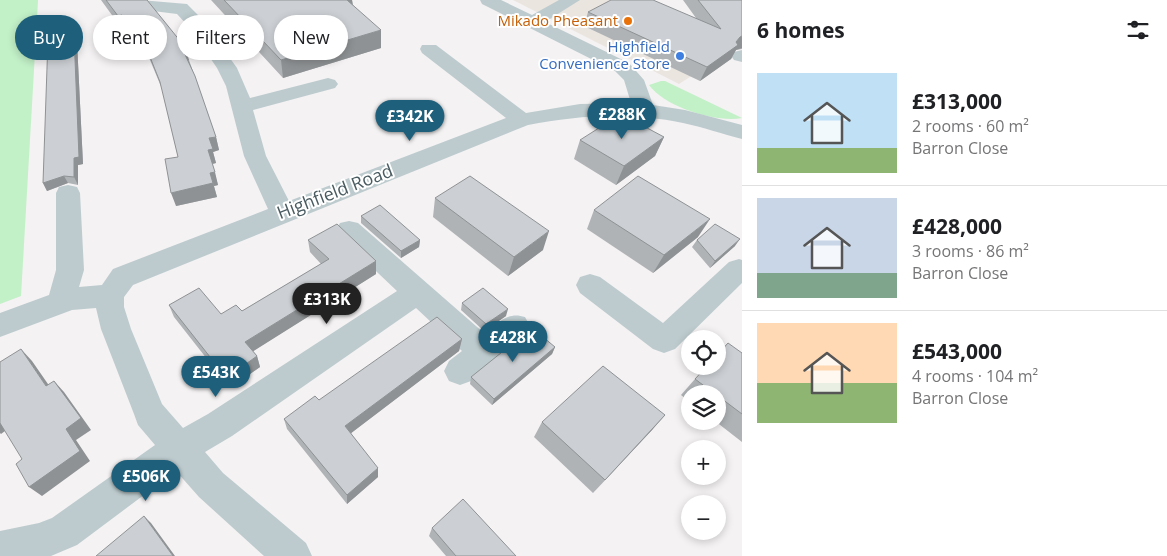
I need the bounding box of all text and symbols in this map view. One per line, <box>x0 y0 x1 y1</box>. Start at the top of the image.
place label: Mikado Pheasant <box>497 10 618 30</box>
chip: Buy <box>15 15 83 60</box>
chip: Rent <box>93 15 167 60</box>
chip: Filters <box>177 15 264 60</box>
chip: New <box>274 15 348 60</box>
marker: Mikado Pheasant <box>622 15 634 27</box>
text: 6 homes <box>757 16 845 44</box>
icon: filters <box>1124 16 1152 44</box>
place label: Highfield Convenience Store <box>539 36 670 73</box>
marker: Highfield Convenience Store <box>674 50 686 62</box>
text: £313,000 <box>912 87 1002 115</box>
icon: home <box>797 93 857 153</box>
pin: £288K <box>587 98 657 140</box>
pin: £342K <box>375 100 445 142</box>
text: £288K <box>598 103 646 125</box>
text: £342K <box>386 105 434 127</box>
text: 2 rooms · 60 m² <box>912 115 1029 137</box>
text: Barron Close <box>912 137 1008 159</box>
street label: Highfield Road <box>273 158 396 224</box>
text: £428,000 <box>912 212 1002 240</box>
icon: home <box>797 218 857 278</box>
text: 3 rooms · 86 m² <box>912 240 1029 262</box>
text: Barron Close <box>912 262 1008 284</box>
pin: £313K <box>292 282 362 325</box>
text: £313K <box>303 288 351 310</box>
pin: £428K <box>478 320 548 363</box>
text: £428K <box>489 326 537 348</box>
map controls <box>681 330 726 540</box>
button: locate <box>681 330 726 375</box>
text: £543,000 <box>912 337 1002 365</box>
icon: home <box>797 343 857 403</box>
pin: £543K <box>181 356 251 398</box>
text: £543K <box>192 361 240 383</box>
text: 4 rooms · 104 m² <box>912 365 1038 387</box>
button: layers <box>681 385 726 430</box>
text: Barron Close <box>912 387 1008 409</box>
button: + <box>681 440 726 485</box>
pin: £506K <box>111 460 181 502</box>
text: £506K <box>122 465 170 487</box>
button: − <box>681 495 726 540</box>

